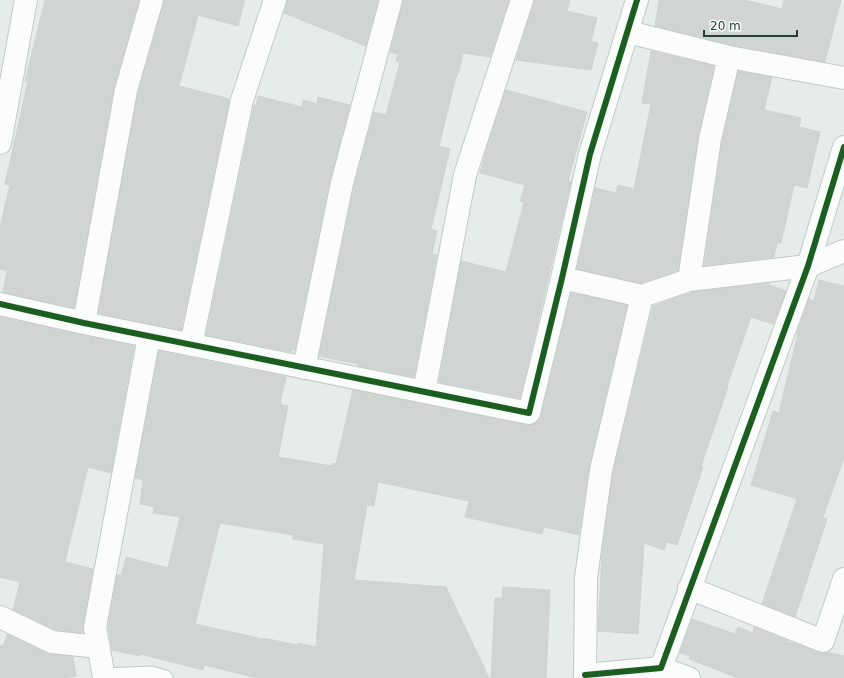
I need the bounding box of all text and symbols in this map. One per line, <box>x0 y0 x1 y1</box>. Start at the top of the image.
scale bar <box>704 12 797 38</box>
text: 20 m <box>710 19 741 33</box>

